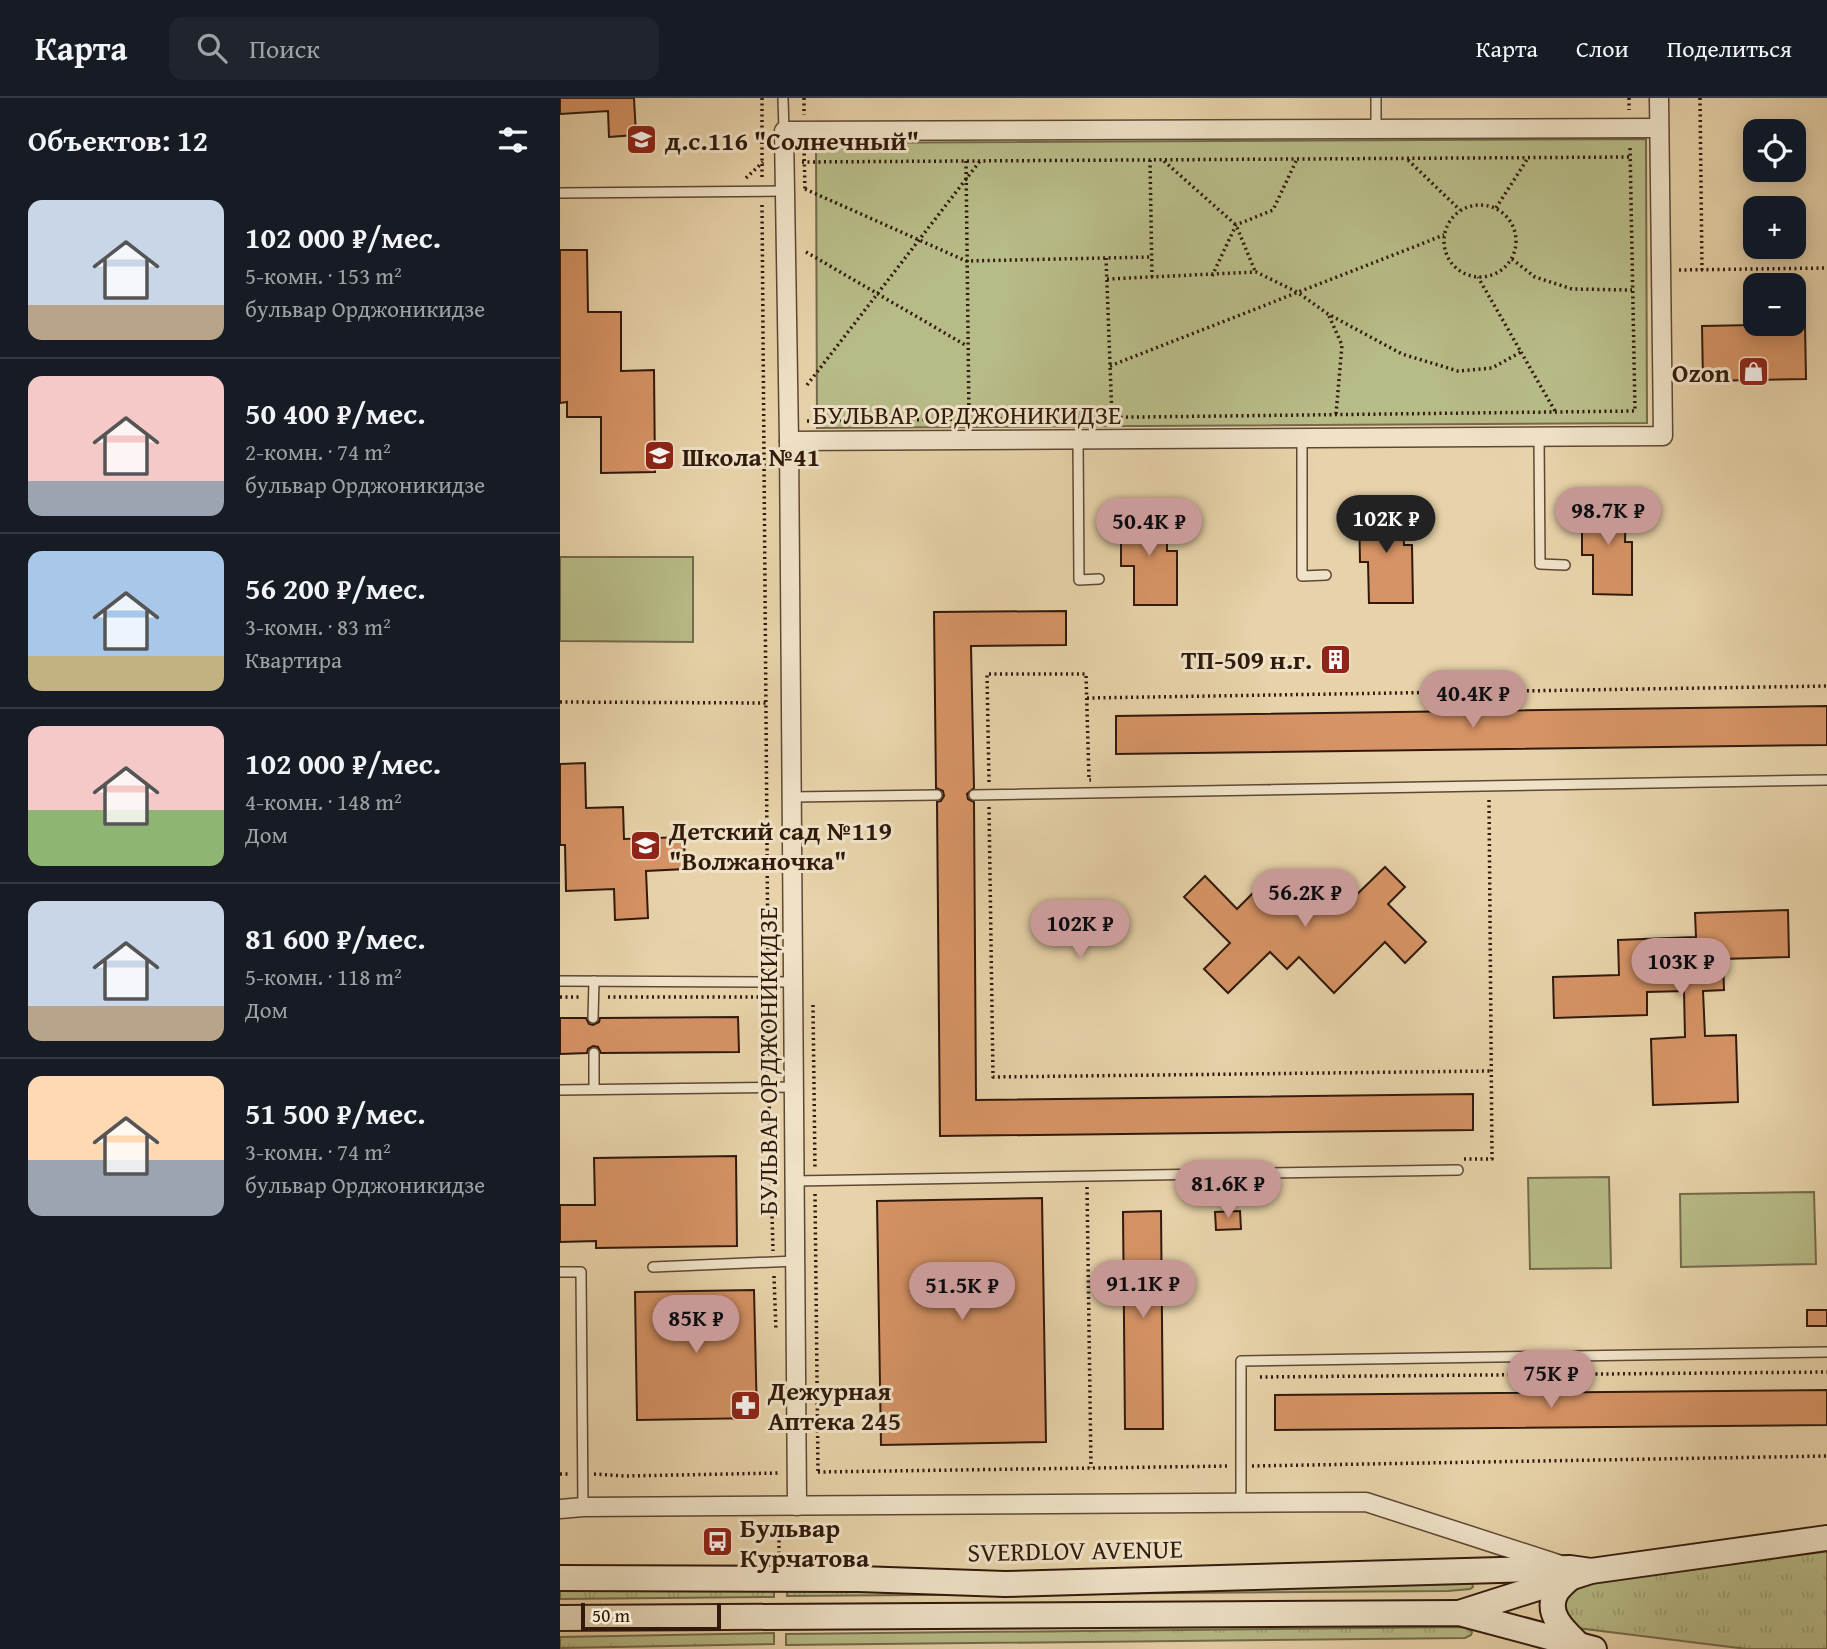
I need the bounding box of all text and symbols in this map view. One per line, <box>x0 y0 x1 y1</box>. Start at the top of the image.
search box <box>169 17 659 80</box>
text: Карта <box>35 24 127 72</box>
icon: search <box>193 29 231 67</box>
text: Поиск <box>249 29 320 68</box>
text: Карта <box>1476 31 1538 66</box>
text: Слои <box>1576 31 1629 66</box>
text: Поделиться <box>1667 31 1792 66</box>
text: Объектов: 12 <box>28 118 208 162</box>
map controls <box>1743 119 1806 336</box>
button: locate <box>1743 119 1806 182</box>
icon: filters <box>494 121 532 159</box>
place label: д.с.116 "Солнечный" <box>665 121 919 160</box>
school or university icon: д.с.116 "Солнечный" <box>625 123 659 157</box>
button: + <box>1743 196 1806 259</box>
text: 102 000 ₽/мес. <box>245 215 441 259</box>
icon: home <box>84 228 168 312</box>
text: 5-комн. · 153 m² <box>245 259 402 292</box>
button: − <box>1743 273 1806 336</box>
text: бульвар Орджоникидзе <box>245 292 485 325</box>
place label: Ozon <box>1672 353 1731 392</box>
shop icon: Ozon <box>1736 355 1770 389</box>
text: 50 400 ₽/мес. <box>245 391 426 435</box>
street label: БУЛЬВАР ОРДЖОНИКИДЗЕ <box>813 395 1121 434</box>
icon: home <box>84 404 168 488</box>
text: 2-комн. · 74 m² <box>245 435 391 468</box>
place label: Школа №41 <box>682 437 820 476</box>
school or university icon: Школа №41 <box>642 439 676 473</box>
text: бульвар Орджоникидзе <box>245 468 485 501</box>
pin: 98.7K ₽ <box>1543 488 1673 547</box>
text: 98.7K ₽ <box>1571 493 1645 526</box>
pin: 102K ₽ <box>1329 496 1443 555</box>
pin: 50.4K ₽ <box>1084 498 1214 558</box>
text: 102K ₽ <box>1352 501 1420 534</box>
text: 50.4K ₽ <box>1112 504 1186 537</box>
text: 56 200 ₽/мес. <box>245 566 426 610</box>
icon: home <box>84 579 168 663</box>
text: 3-комн. · 83 m² <box>245 610 391 643</box>
place label: ТП-509 н.г. <box>1181 640 1312 679</box>
building icon: ТП-509 н.г. <box>1318 642 1352 676</box>
text: Квартира <box>245 643 342 676</box>
pin: 40.4K ₽ <box>1408 670 1538 730</box>
text: 40.4K ₽ <box>1436 676 1510 709</box>
text: 102 000 ₽/мес. <box>245 741 441 785</box>
icon: home <box>84 754 168 838</box>
text: 4-комн. · 148 m² <box>245 785 402 818</box>
place label: Детский сад №119 "Волжаночка" <box>668 811 892 880</box>
text: Дом <box>245 818 288 851</box>
school or university icon: Детский сад №119 "Волжаночка" <box>629 828 663 862</box>
pin: 56.2K ₽ <box>1240 870 1370 929</box>
text: 56.2K ₽ <box>1268 875 1342 908</box>
pin: 102K ₽ <box>1023 900 1137 960</box>
text: 102K ₽ <box>1046 906 1114 939</box>
street label: БУЛЬВАР ОРДЖОНИКИДЗЕ <box>748 907 787 1215</box>
text: 81 600 ₽/мес. <box>245 916 426 960</box>
icon: home <box>84 929 168 1013</box>
pin: 103K ₽ <box>1624 939 1738 998</box>
text: 103K ₽ <box>1647 944 1715 977</box>
text: 5-комн. · 118 m² <box>245 960 402 993</box>
text: Дом <box>245 993 288 1026</box>
text: 51 500 ₽/мес. <box>245 1091 426 1135</box>
icon: home <box>84 1104 168 1188</box>
text: 3-комн. · 74 m² <box>245 1135 391 1168</box>
pin: 81.6K ₽ <box>1163 1160 1293 1220</box>
text: 81.6K ₽ <box>1191 1166 1265 1199</box>
text: бульвар Орджоникидзе <box>245 1168 485 1201</box>
pin: 91.1K ₽ <box>1078 1260 1208 1320</box>
pin: 51.5K ₽ <box>897 1262 1027 1322</box>
text: 91.1K ₽ <box>1106 1266 1180 1299</box>
text: 51.5K ₽ <box>925 1268 999 1301</box>
pin: 85K ₽ <box>647 1296 745 1355</box>
text: 85K ₽ <box>668 1301 724 1334</box>
pin: 75K ₽ <box>1502 1350 1600 1410</box>
text: 75K ₽ <box>1523 1356 1579 1389</box>
place label: Дежурная Аптека 245 <box>767 1371 901 1440</box>
pharmacy icon: Дежурная Аптека 245 <box>728 1388 762 1422</box>
place label: Бульвар Курчатова <box>740 1508 870 1577</box>
bus stop icon: Бульвар Курчатова <box>700 1525 734 1559</box>
street label: SVERDLOV AVENUE <box>967 1529 1183 1571</box>
scale bar <box>581 1600 721 1632</box>
text: 50 m <box>592 1601 630 1629</box>

